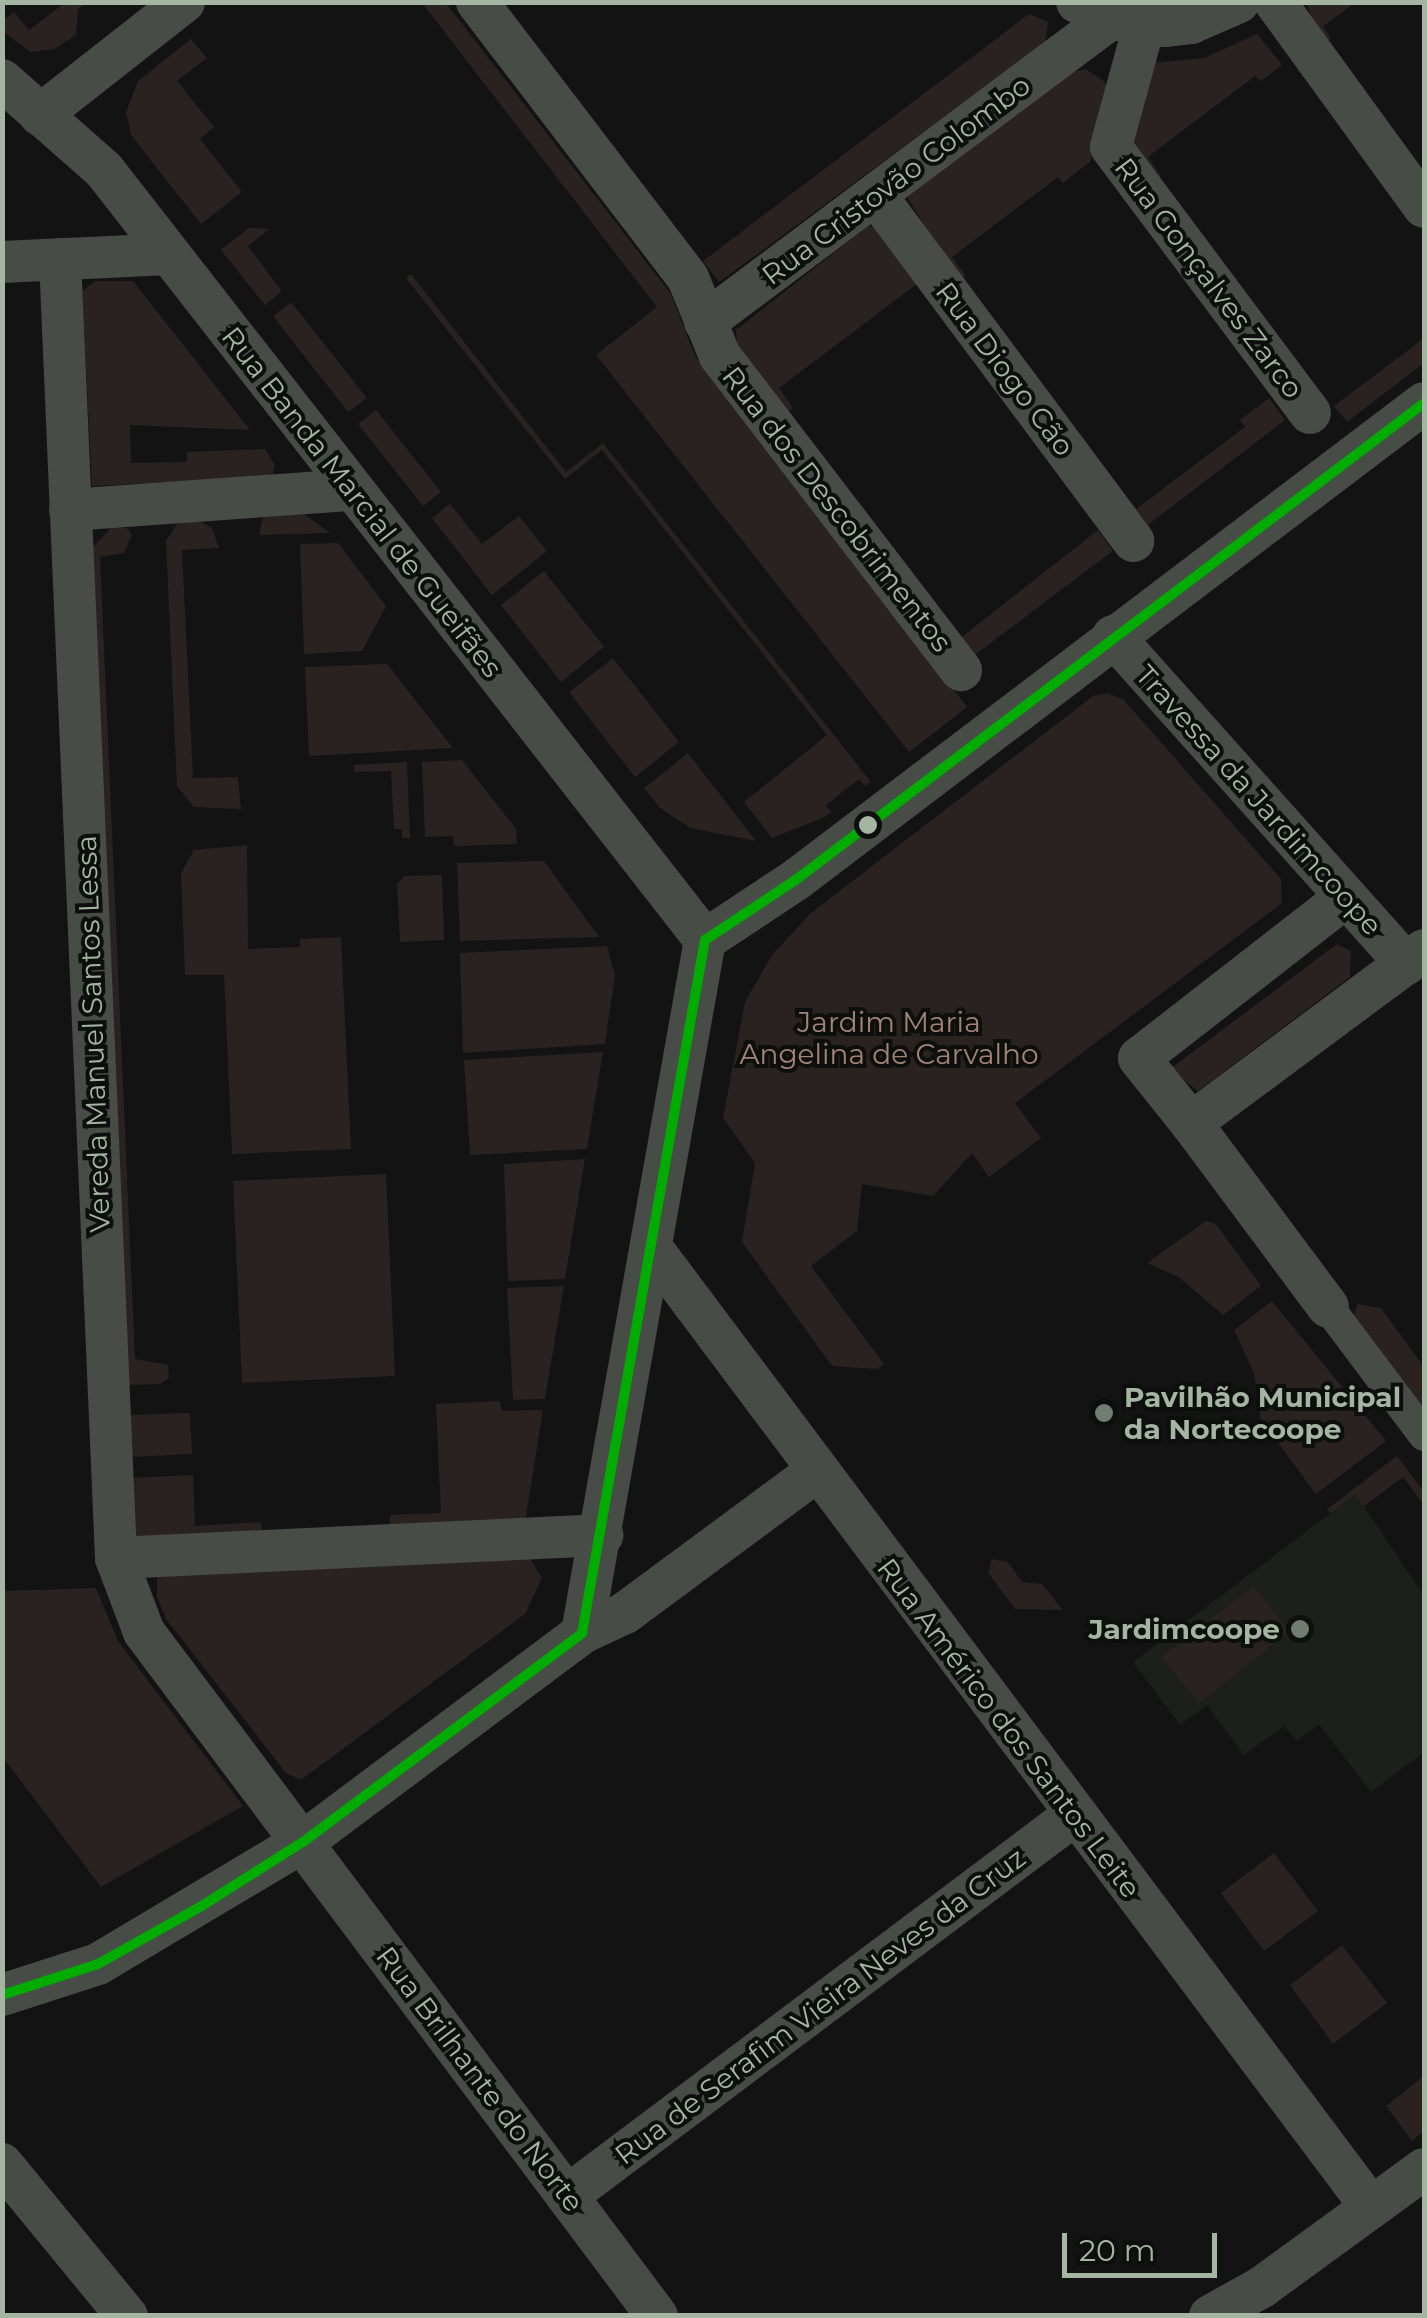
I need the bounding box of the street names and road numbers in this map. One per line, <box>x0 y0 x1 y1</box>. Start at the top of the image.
street label: Rua Cristovão Colombo <box>755 68 1037 292</box>
street label: Rua Gonçalves Zarco <box>1108 151 1310 405</box>
street label: Rua Diogo Cão <box>929 275 1081 463</box>
street label: Rua Banda Marcial de Gueifães <box>215 320 509 684</box>
street label: Rua dos Descobrimentos <box>715 360 959 658</box>
street label: Travessa da Jardimcoope <box>1129 658 1389 942</box>
street label: Vereda Manuel Santos Lessa <box>69 835 117 1233</box>
street label: Rua Américo dos Santos Leite <box>870 1552 1148 1904</box>
street label: Rua de Serafim Vieira Neves da Cruz <box>608 1841 1032 2171</box>
street label: Rua Brilhante do Norte <box>369 1940 591 2218</box>

